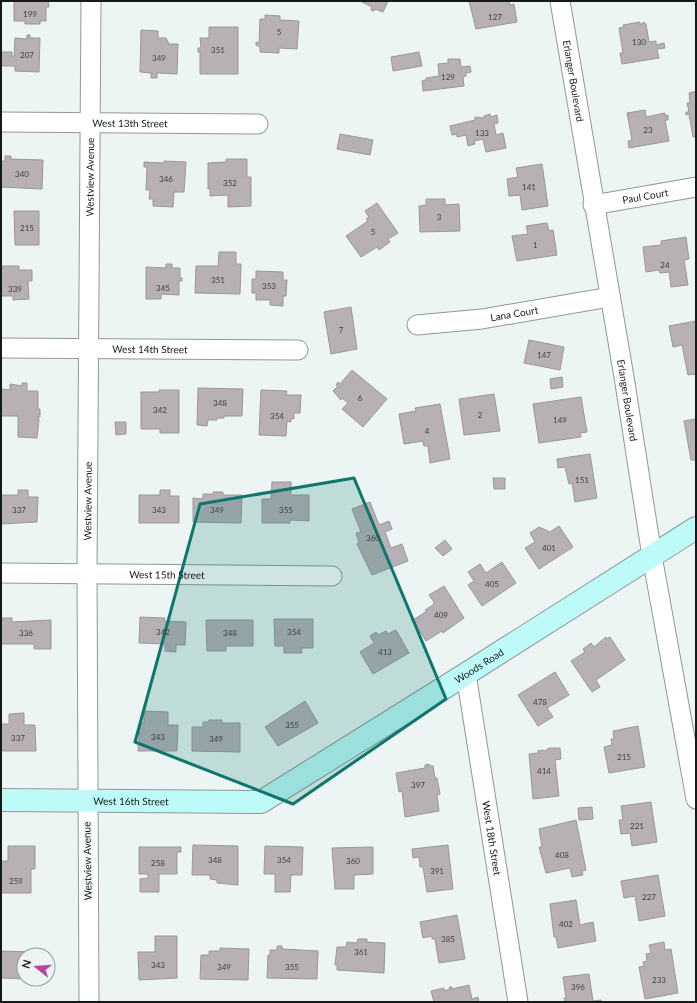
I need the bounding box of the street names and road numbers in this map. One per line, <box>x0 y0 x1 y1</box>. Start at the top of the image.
street label: Erlanger Boulevard <box>561 39 586 123</box>
street label: West 13th Street <box>92 117 168 129</box>
street label: Westview Avenue <box>83 138 96 216</box>
street label: Paul Court <box>621 186 670 206</box>
street label: Lana Court <box>489 303 539 323</box>
street label: West 14th Street <box>112 343 188 355</box>
street label: Erlanger Boulevard <box>615 358 640 442</box>
street label: Westview Avenue <box>81 462 94 540</box>
street label: West 15th Street <box>129 568 205 581</box>
street label: Woods Road <box>452 646 506 686</box>
street label: West 16th Street <box>93 795 169 807</box>
street label: West 18th Street <box>480 800 504 876</box>
street label: Westview Avenue <box>80 822 94 900</box>

